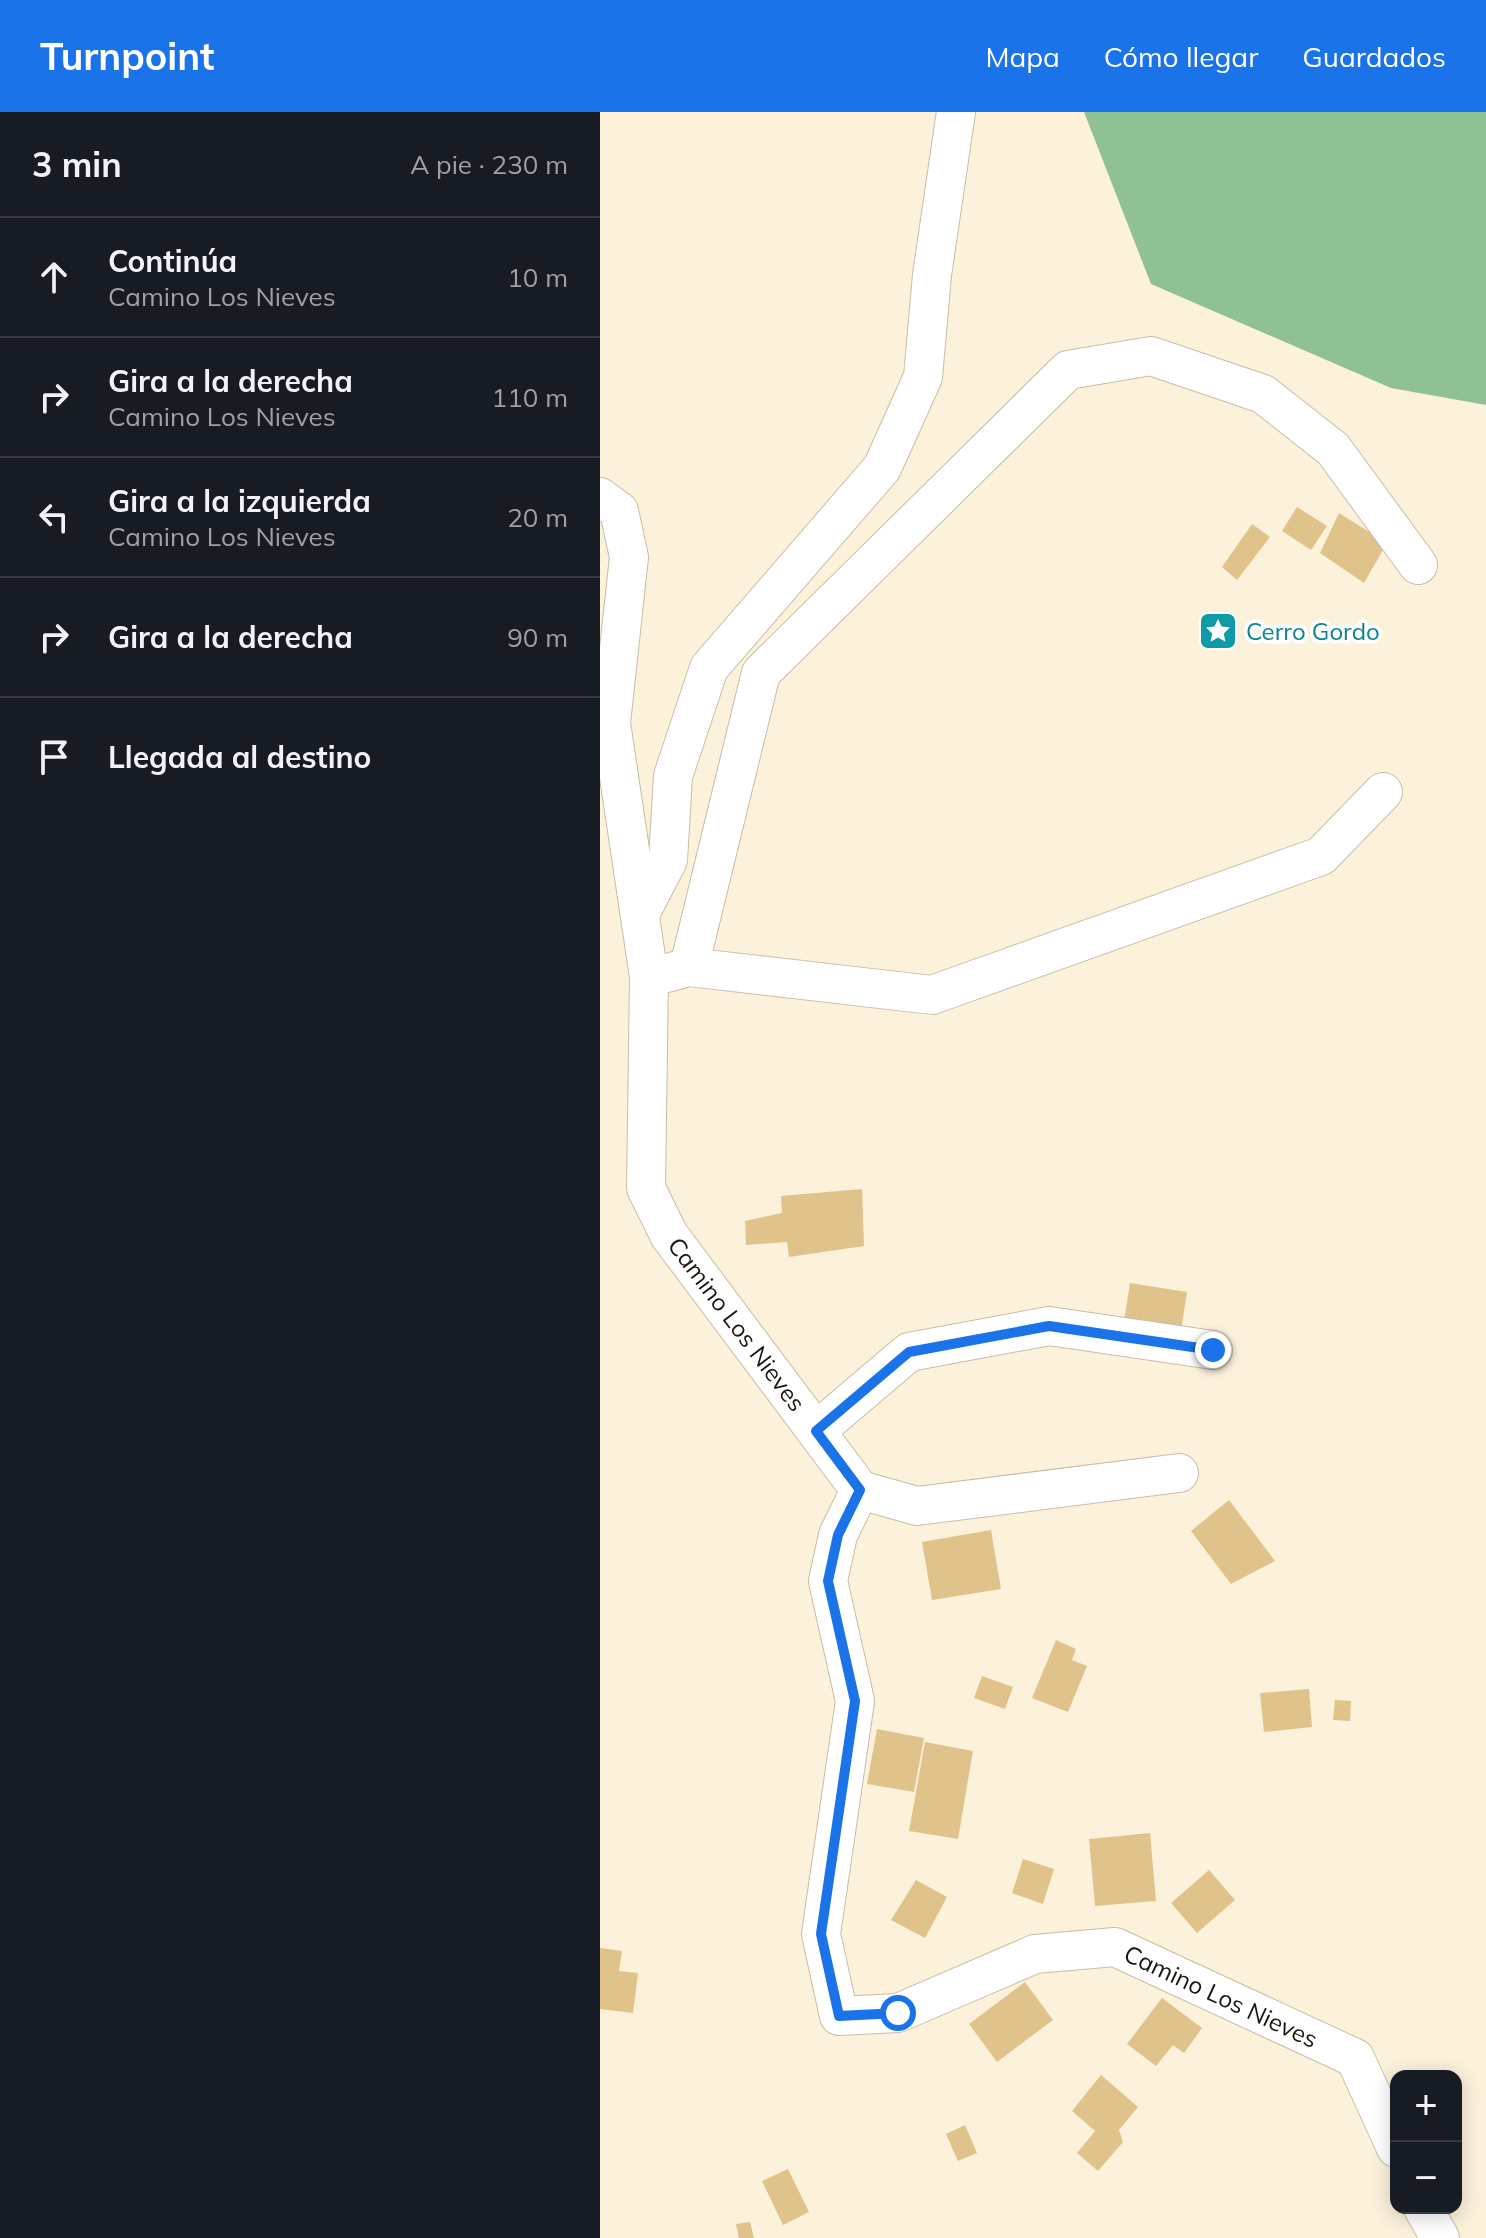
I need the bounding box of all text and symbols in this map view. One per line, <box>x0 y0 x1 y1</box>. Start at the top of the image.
text: Turnpoint <box>40 32 214 80</box>
text: Mapa <box>985 39 1060 74</box>
text: Cómo llegar <box>1104 39 1258 74</box>
text: Guardados <box>1302 39 1446 74</box>
text: 3 min <box>32 143 122 186</box>
text: A pie · 230 m <box>410 148 568 181</box>
text: Continúa <box>108 242 237 280</box>
icon: ahead <box>32 255 76 299</box>
text: 10 m <box>507 261 568 294</box>
text: Camino Los Nieves <box>108 280 336 313</box>
text: Gira a la derecha <box>108 362 353 400</box>
icon: right <box>32 375 76 419</box>
text: 110 m <box>492 381 568 414</box>
text: Camino Los Nieves <box>108 400 336 433</box>
text: Gira a la izquierda <box>108 482 371 520</box>
icon: left <box>32 495 76 539</box>
text: 20 m <box>507 501 568 534</box>
text: Camino Los Nieves <box>108 520 336 553</box>
place icon: Cerro Gordo <box>1197 610 1239 652</box>
icon: right <box>32 615 76 659</box>
place label: Cerro Gordo <box>1246 616 1380 646</box>
text: Gira a la derecha <box>108 618 353 656</box>
text: 90 m <box>507 621 568 654</box>
icon: arrive <box>32 735 76 779</box>
text: Llegada al destino <box>108 738 371 776</box>
street label: Camino Los Nieves <box>662 1231 812 1417</box>
route end <box>1195 1332 1231 1368</box>
street label: Camino Los Nieves <box>1119 1938 1323 2054</box>
route start <box>880 1995 916 2031</box>
map controls <box>1390 2070 1462 2214</box>
button: + <box>1390 2070 1462 2142</box>
button: − <box>1390 2142 1462 2214</box>

